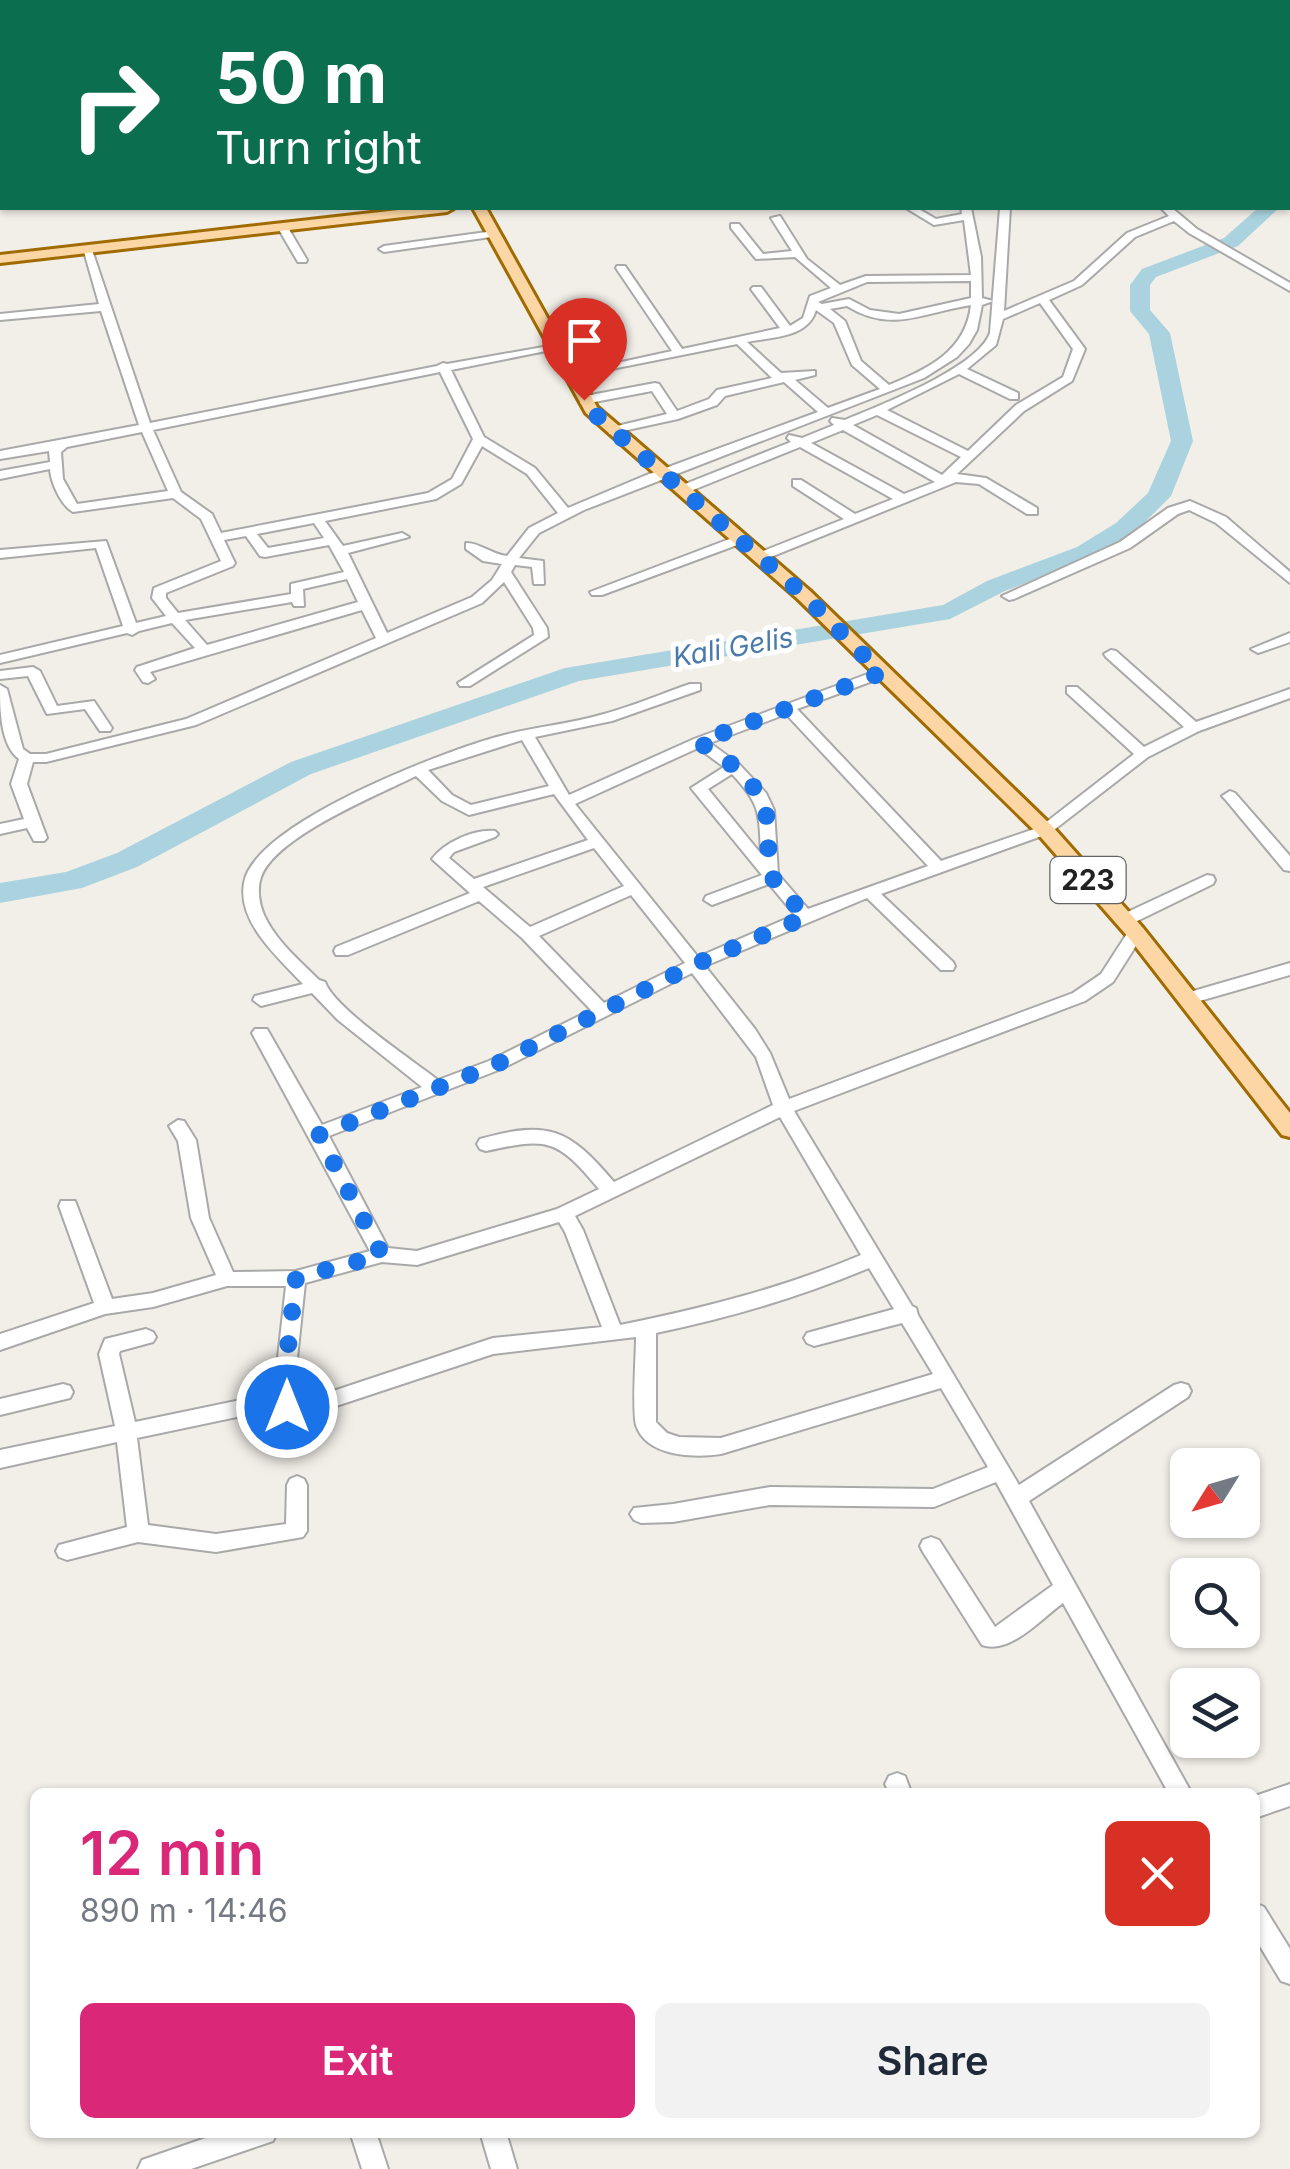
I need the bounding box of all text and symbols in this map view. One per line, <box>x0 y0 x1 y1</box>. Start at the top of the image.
text: 50 m <box>215 35 387 120</box>
icon: right <box>50 40 180 170</box>
text: Turn right <box>215 120 422 175</box>
pin <box>542 298 627 401</box>
icon: arrive <box>557 313 612 368</box>
water label: Kali Gelis <box>670 620 796 674</box>
road number: 223 <box>1050 857 1126 903</box>
position arrow <box>235 1355 339 1459</box>
north arrow <box>1170 1448 1260 1538</box>
map controls <box>1170 1448 1260 1758</box>
button: search <box>1170 1558 1260 1648</box>
button: layers <box>1170 1668 1260 1758</box>
text: 12 min <box>80 1817 264 1889</box>
button: close <box>1105 1821 1210 1926</box>
text: 890 m · 14:46 <box>80 1891 288 1930</box>
button: Exit <box>80 2003 635 2118</box>
button: Share <box>655 2003 1210 2118</box>

